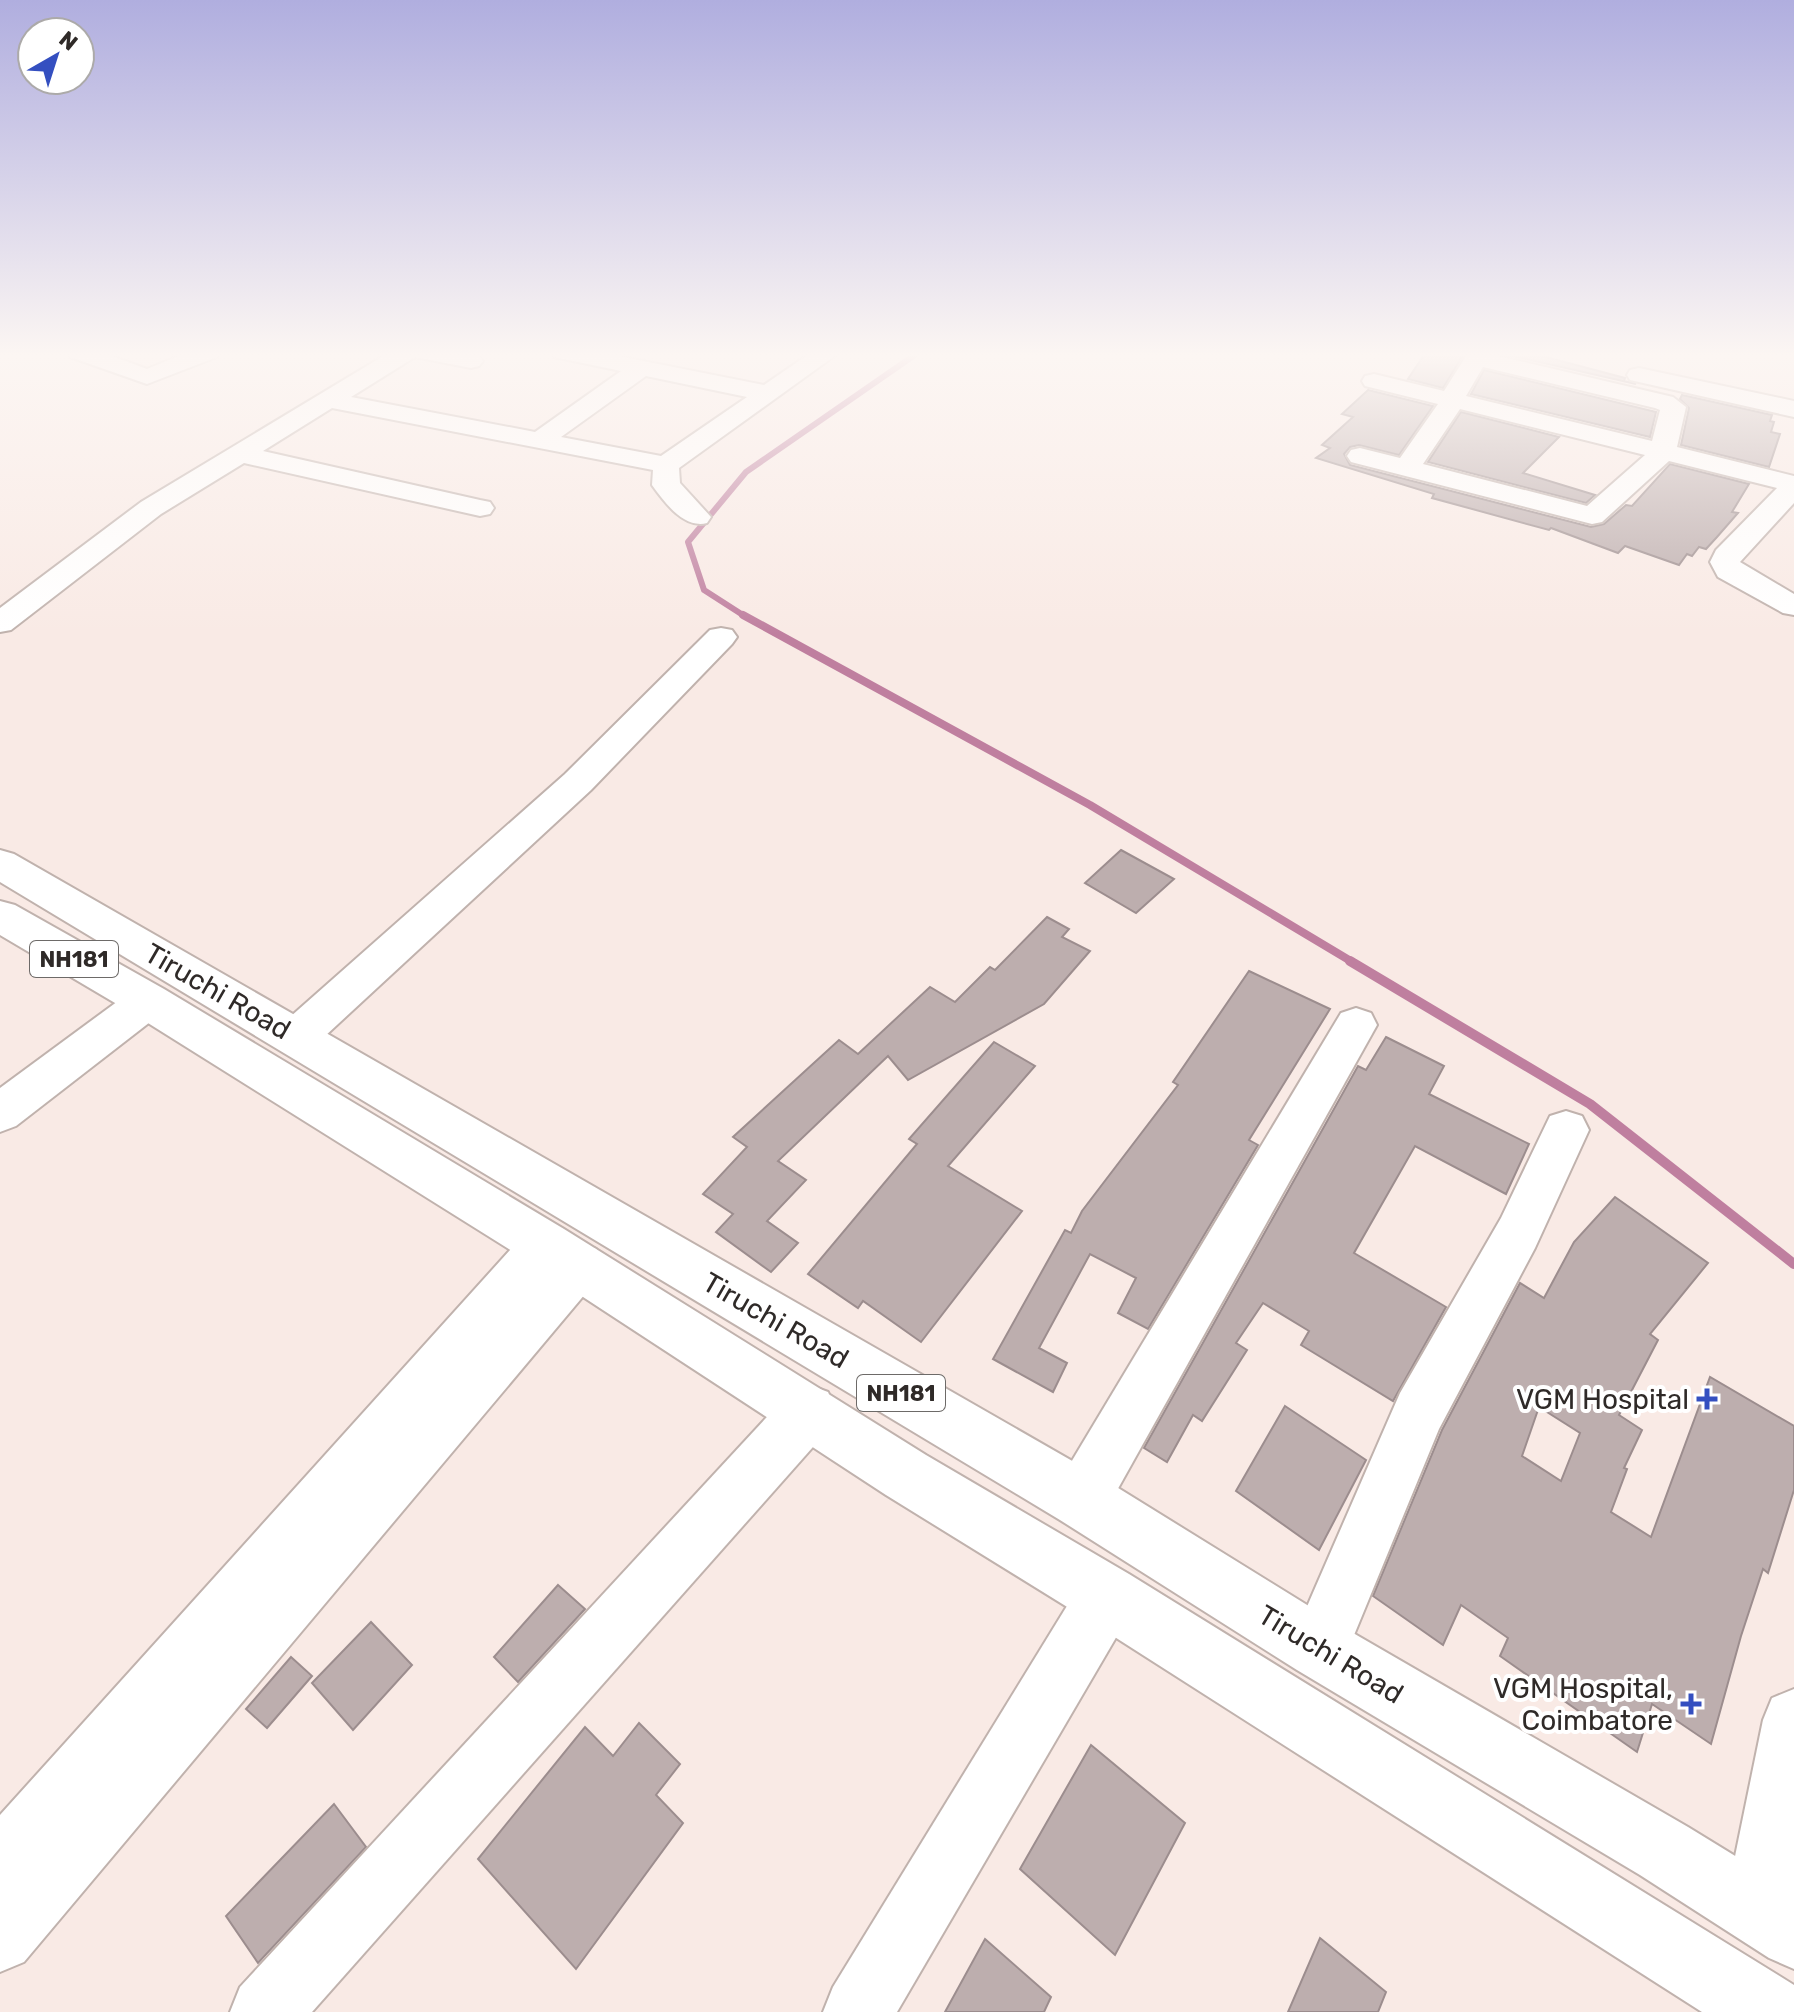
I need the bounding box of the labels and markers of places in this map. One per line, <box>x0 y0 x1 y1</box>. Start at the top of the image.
place label: VGM Hospital <box>1516 1383 1689 1416</box>
marker: VGM Hospital <box>1696 1388 1718 1410</box>
place label: VGM Hospital, Coimbatore <box>1493 1672 1673 1737</box>
marker: VGM Hospital, Coimbatore <box>1680 1693 1702 1715</box>

